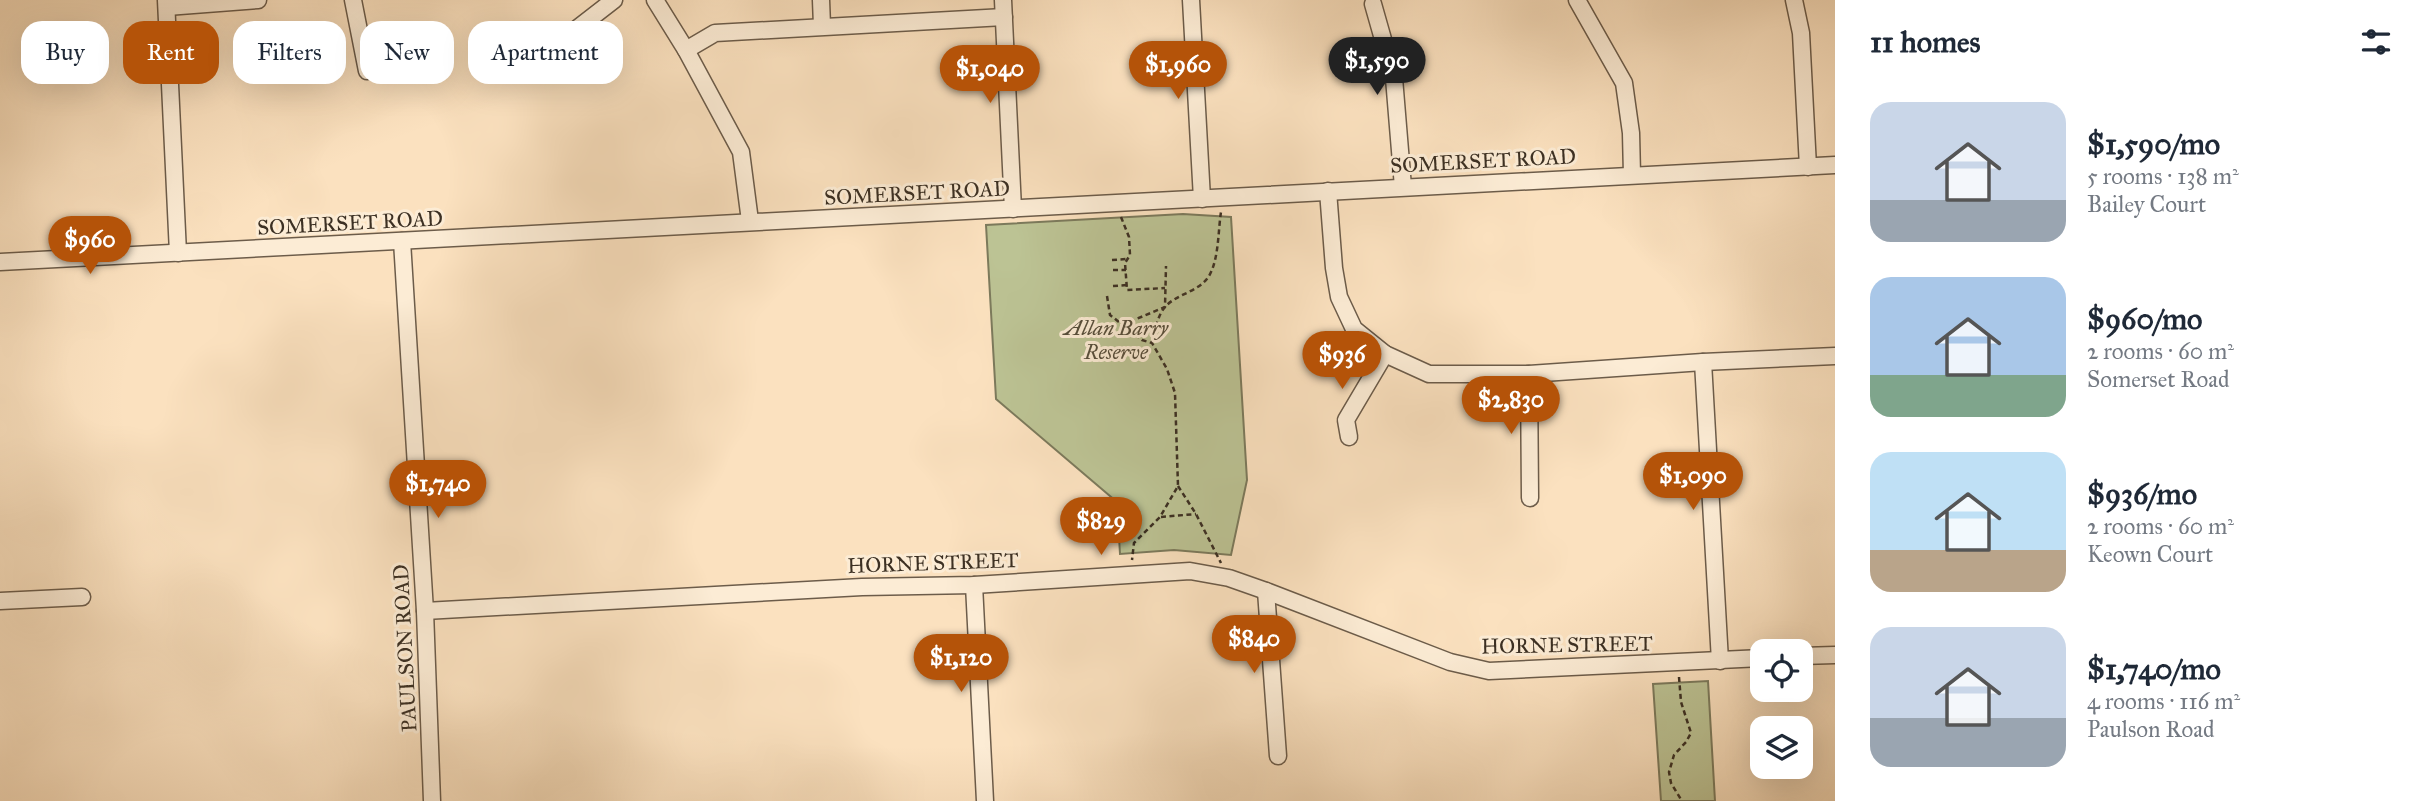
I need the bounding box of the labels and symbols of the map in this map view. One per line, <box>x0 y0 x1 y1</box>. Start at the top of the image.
pin: $1,590 <box>1320 38 1434 97</box>
pin: $1,960 <box>1121 42 1235 101</box>
pin: $1,040 <box>933 46 1047 105</box>
street label: SOMERSET ROAD <box>1389 143 1577 179</box>
street label: SOMERSET ROAD <box>823 175 1011 211</box>
street label: SOMERSET ROAD <box>256 205 444 241</box>
pin: $960 <box>49 216 131 276</box>
park label: Allan Barry Reserve <box>1062 315 1169 365</box>
pin: $936 <box>1301 332 1383 391</box>
pin: $2,830 <box>1454 376 1568 436</box>
pin: $1,090 <box>1636 452 1750 512</box>
pin: $1,740 <box>381 461 495 520</box>
pin: $829 <box>1060 498 1142 557</box>
street label: HORNE STREET <box>847 547 1019 579</box>
street label: PAULSON ROAD <box>388 564 422 732</box>
pin: $840 <box>1213 616 1295 675</box>
street label: HORNE STREET <box>1481 631 1653 659</box>
pin: $1,120 <box>904 634 1018 694</box>

